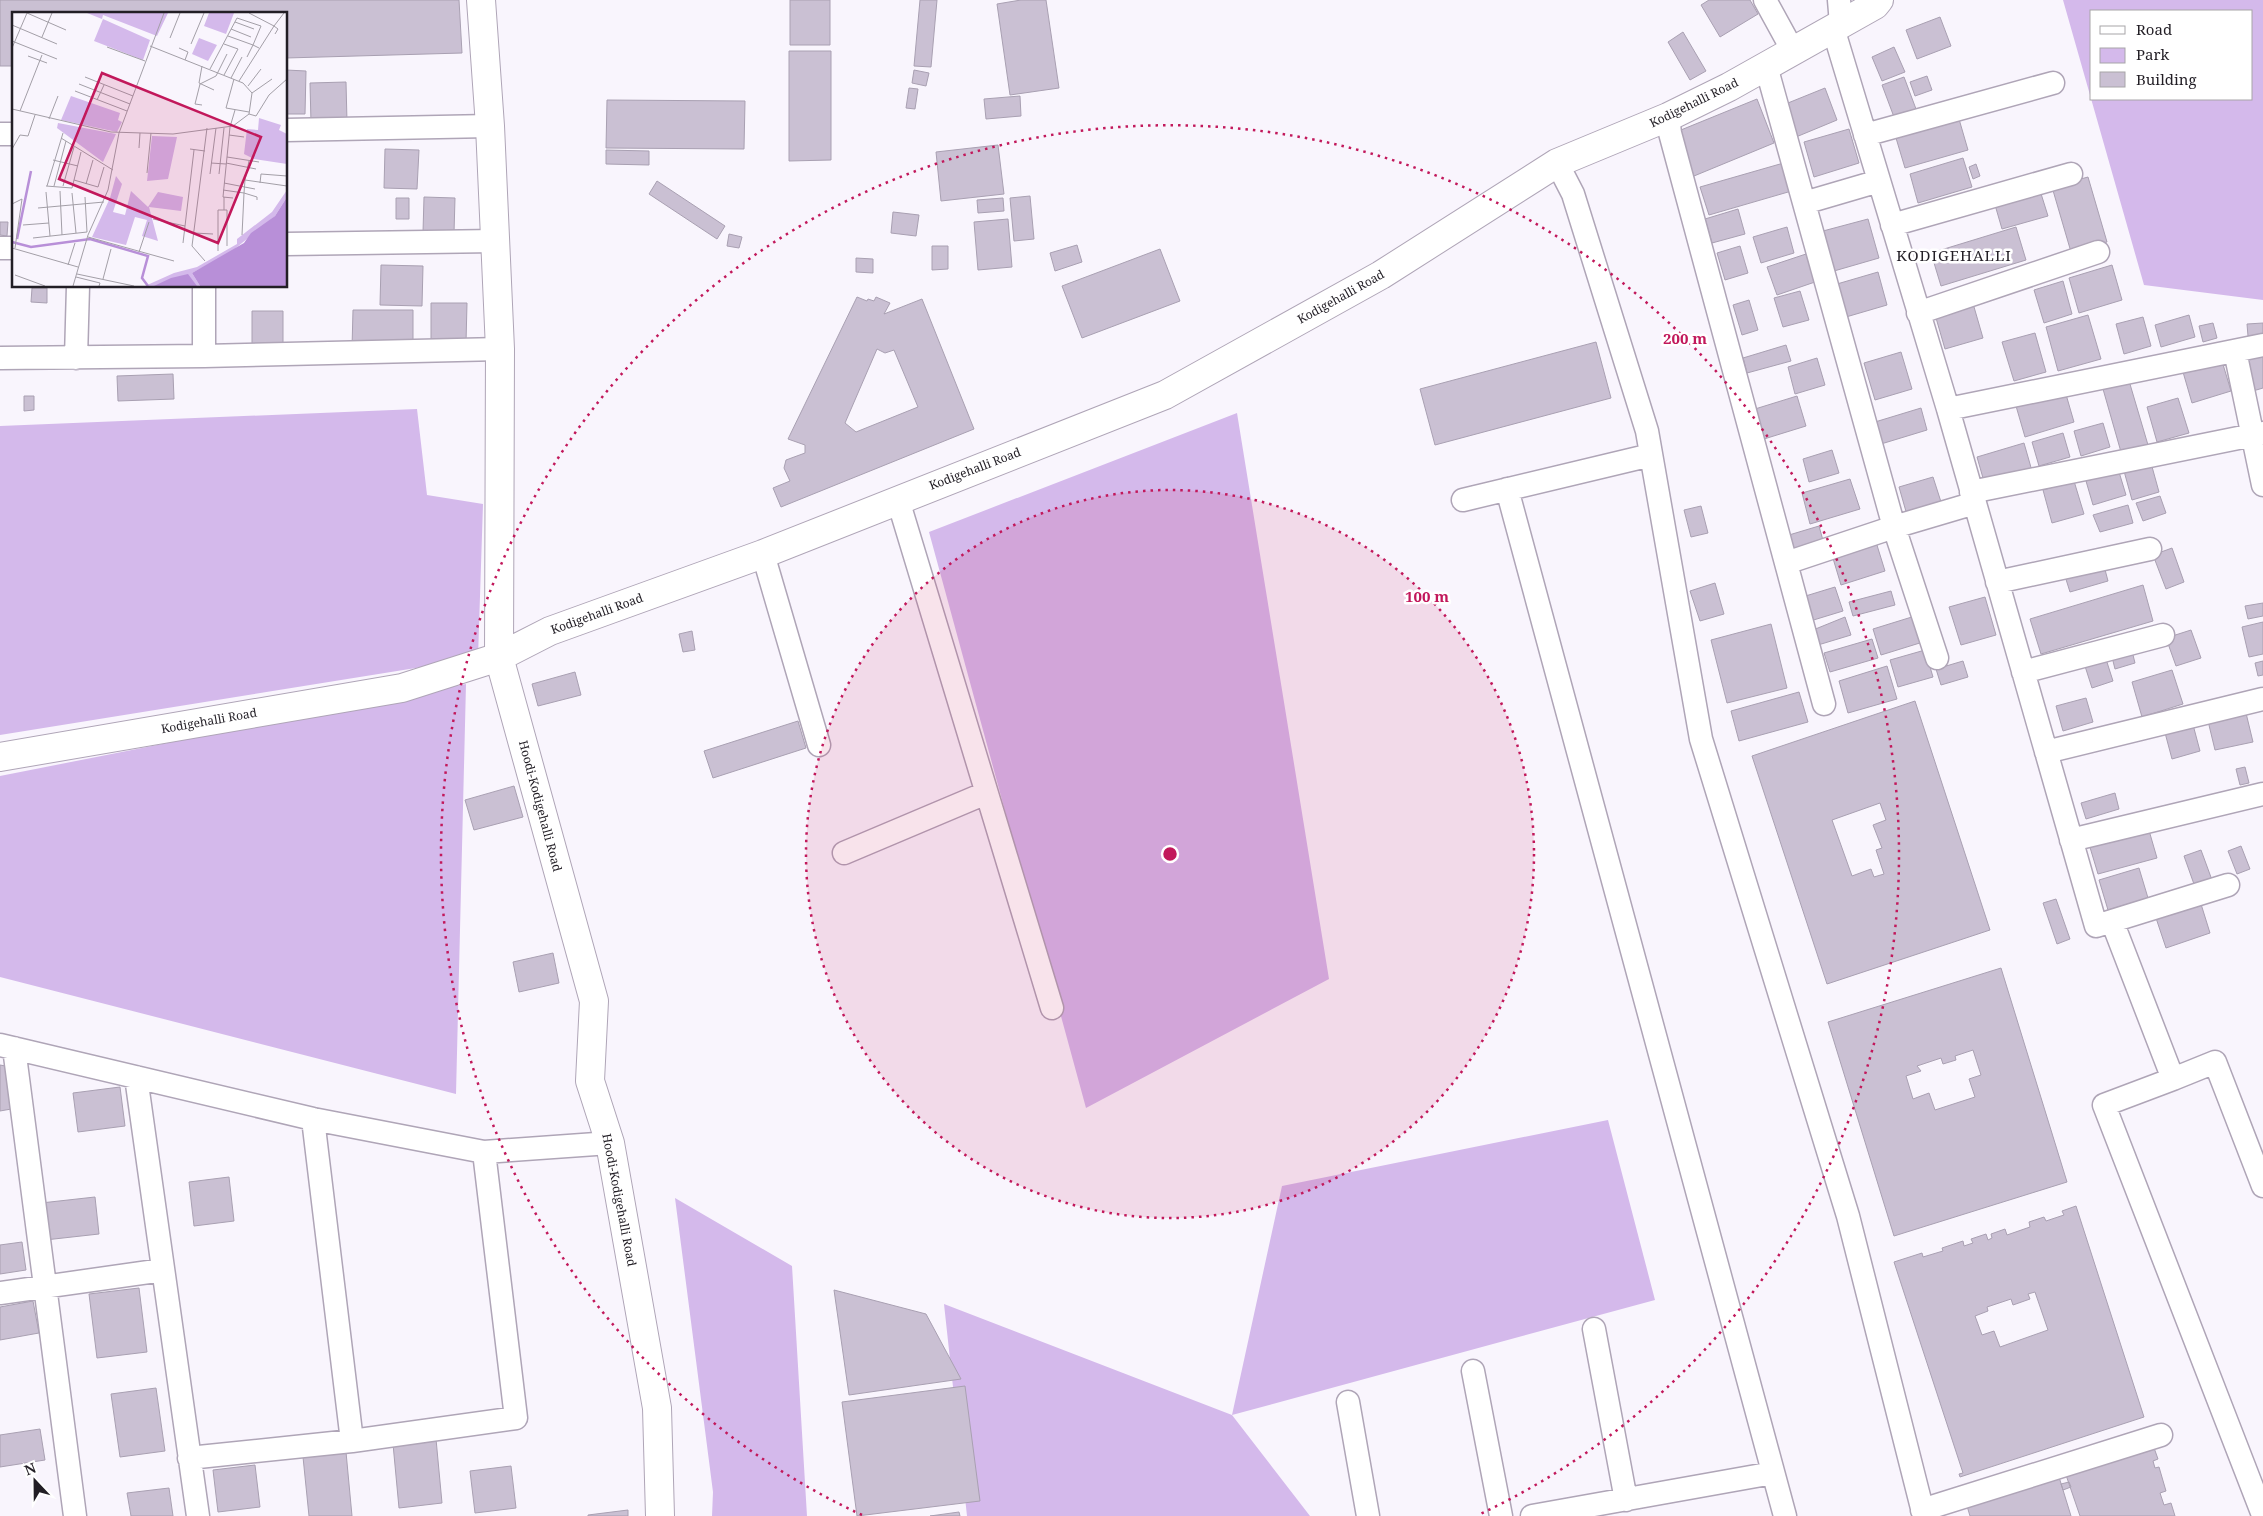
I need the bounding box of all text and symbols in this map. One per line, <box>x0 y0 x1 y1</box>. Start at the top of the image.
legend <box>2090 10 2253 100</box>
inset map <box>12 12 288 288</box>
text: Road <box>2136 19 2172 39</box>
text: Park <box>2136 44 2170 64</box>
text: Building <box>2136 69 2197 89</box>
street label: Kodigehalli Road <box>1647 73 1742 131</box>
district label: KODIGEHALLI <box>1896 245 2012 265</box>
street label: Kodigehalli Road <box>1294 265 1388 327</box>
text: 200 m <box>1663 328 1707 348</box>
street label: Kodigehalli Road <box>927 443 1024 494</box>
text: 100 m <box>1405 586 1449 606</box>
street label: Kodigehalli Road <box>548 589 646 638</box>
street label: Kodigehalli Road <box>160 704 259 737</box>
street label: Hoodi-Kodigehalli Road <box>515 738 566 874</box>
centre of rings <box>1161 845 1179 863</box>
street label: Hoodi-Kodigehalli Road <box>598 1132 641 1268</box>
north arrow <box>10 1456 60 1506</box>
text: N <box>21 1458 39 1479</box>

